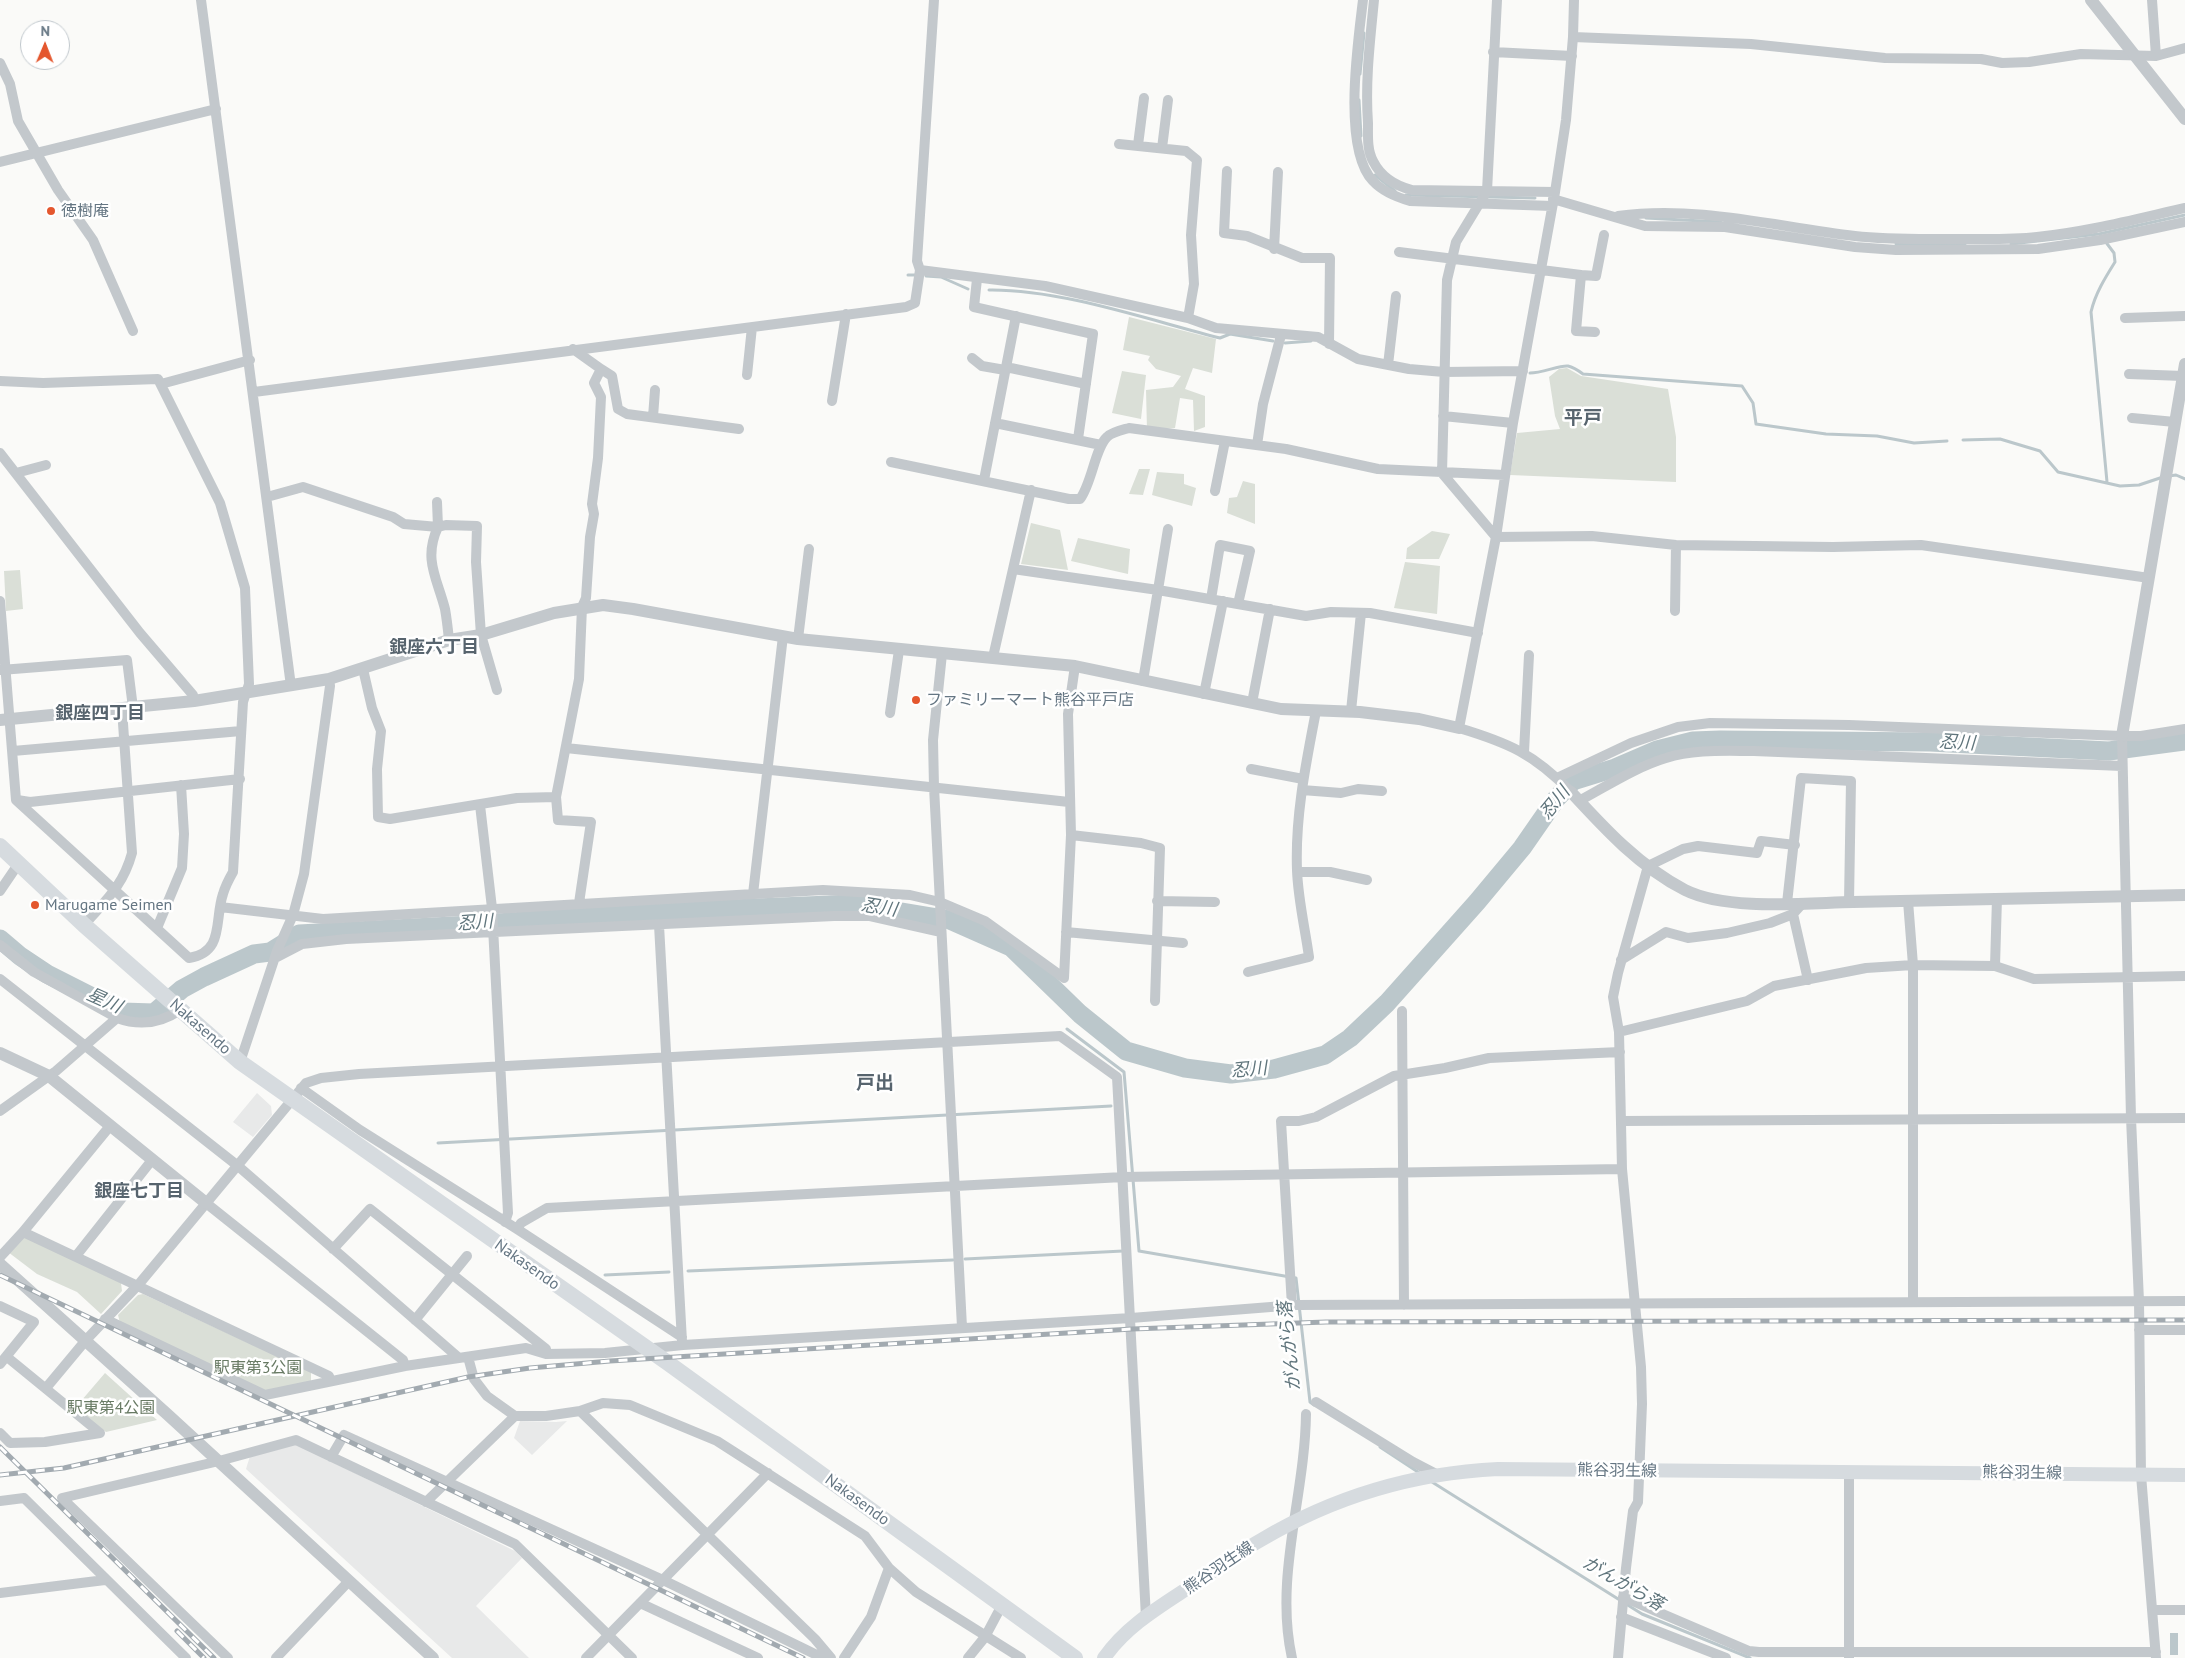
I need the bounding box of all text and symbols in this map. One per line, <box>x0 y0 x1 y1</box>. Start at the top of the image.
north arrow <box>20 20 70 70</box>
text: N <box>40 22 50 40</box>
place label: 徳樹庵 <box>61 201 109 221</box>
marker: 徳樹庵 <box>45 205 57 217</box>
district label: 平戸 <box>1564 408 1602 430</box>
district label: 銀座六丁目 <box>389 637 479 659</box>
place label: ファミリーマート熊谷平戸店 <box>926 690 1134 710</box>
marker: ファミリーマート熊谷平戸店 <box>910 694 922 706</box>
district label: 銀座四丁目 <box>55 703 145 725</box>
water label: 忍川 <box>1938 731 1976 755</box>
water label: 忍川 <box>1535 782 1575 824</box>
place label: Marugame Seimen <box>45 895 172 915</box>
water label: 忍川 <box>860 895 898 921</box>
marker: Marugame Seimen <box>29 899 41 911</box>
water label: 忍川 <box>456 911 494 935</box>
water label: 星川 <box>83 984 125 1018</box>
street label: Nakasendo <box>165 995 235 1059</box>
water label: 忍川 <box>1230 1058 1268 1082</box>
district label: 戸出 <box>856 1073 894 1095</box>
district label: 銀座七丁目 <box>94 1181 184 1203</box>
street label: Nakasendo <box>491 1236 563 1294</box>
water label: がんがら落 <box>1275 1300 1305 1392</box>
park label: 駅東第3公園 <box>214 1358 302 1378</box>
park label: 駅東第4公園 <box>67 1398 155 1418</box>
street label: 熊谷羽生線 <box>1577 1461 1657 1481</box>
street label: 熊谷羽生線 <box>1982 1463 2062 1483</box>
street label: Nakasendo <box>821 1470 893 1530</box>
street label: 熊谷羽生線 <box>1180 1538 1258 1598</box>
water label: がんがら落 <box>1579 1552 1667 1616</box>

